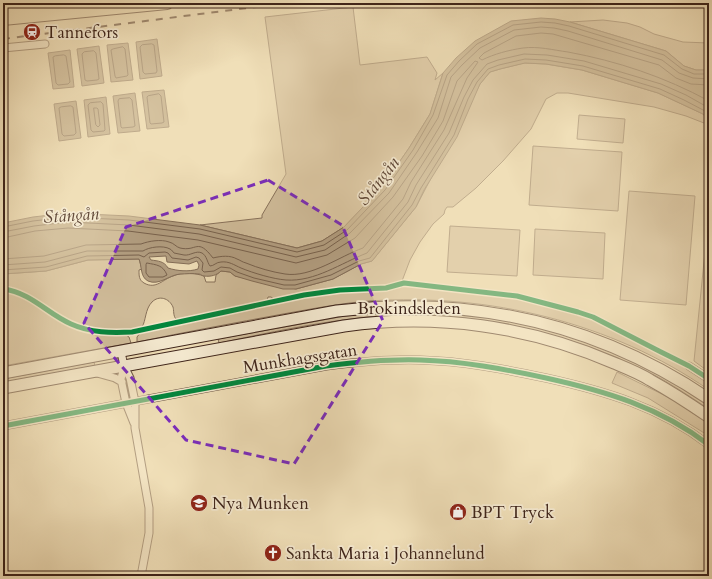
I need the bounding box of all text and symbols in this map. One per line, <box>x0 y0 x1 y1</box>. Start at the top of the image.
place label: Tannefors <box>45 21 118 44</box>
station icon: Tannefors <box>22 22 42 42</box>
water label: Stångån <box>351 152 406 211</box>
water label: Stångån <box>42 201 100 230</box>
street label: Brokindsleden <box>357 297 461 320</box>
street label: Munkhagsgatan <box>241 338 359 379</box>
place label: Nya Munken <box>212 492 309 515</box>
school or university icon: Nya Munken <box>189 493 209 513</box>
place label: BPT Tryck <box>471 501 555 524</box>
shop icon: BPT Tryck <box>448 502 468 522</box>
place label: Sankta Maria i Johannelund <box>286 542 485 565</box>
church icon: Sankta Maria i Johannelund <box>263 543 283 563</box>

